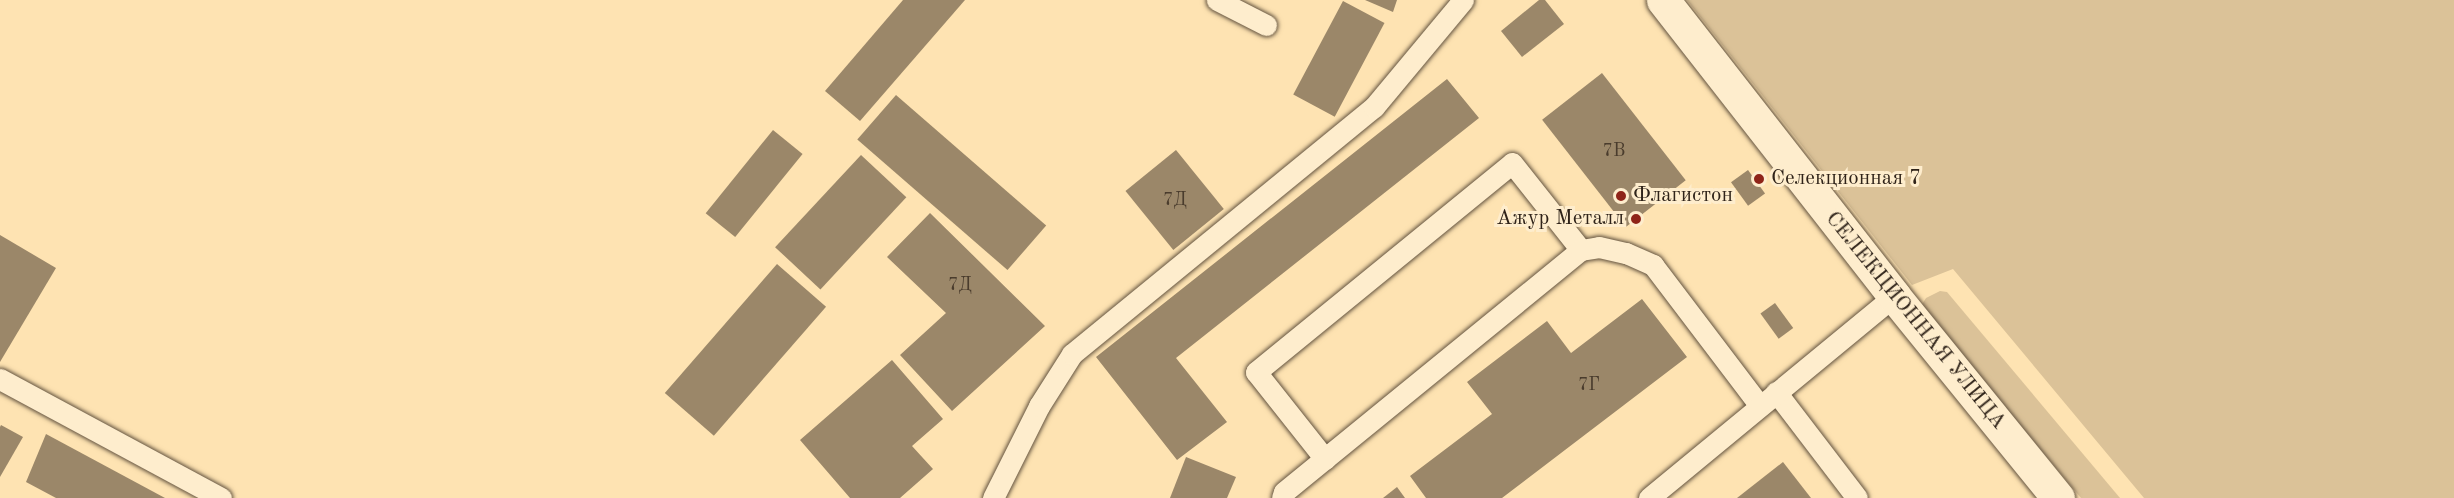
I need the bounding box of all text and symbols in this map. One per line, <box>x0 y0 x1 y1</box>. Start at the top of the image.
house number: 7В <box>1603 140 1625 162</box>
place label: Селекционная 7 <box>1771 166 1921 192</box>
marker: Селекционная 7 <box>1752 172 1766 186</box>
place label: Флагистон <box>1633 183 1733 209</box>
house number: 7Д <box>1163 189 1187 211</box>
marker: Флагистон <box>1614 189 1628 203</box>
place label: Ажур Металл <box>1496 206 1624 232</box>
street label: СЕЛЕКЦИОННАЯ УЛИЦА <box>1819 207 2011 435</box>
marker: Ажур Металл <box>1629 212 1643 226</box>
house number: 7Д <box>948 274 972 296</box>
house number: 7Г <box>1578 374 1600 396</box>

